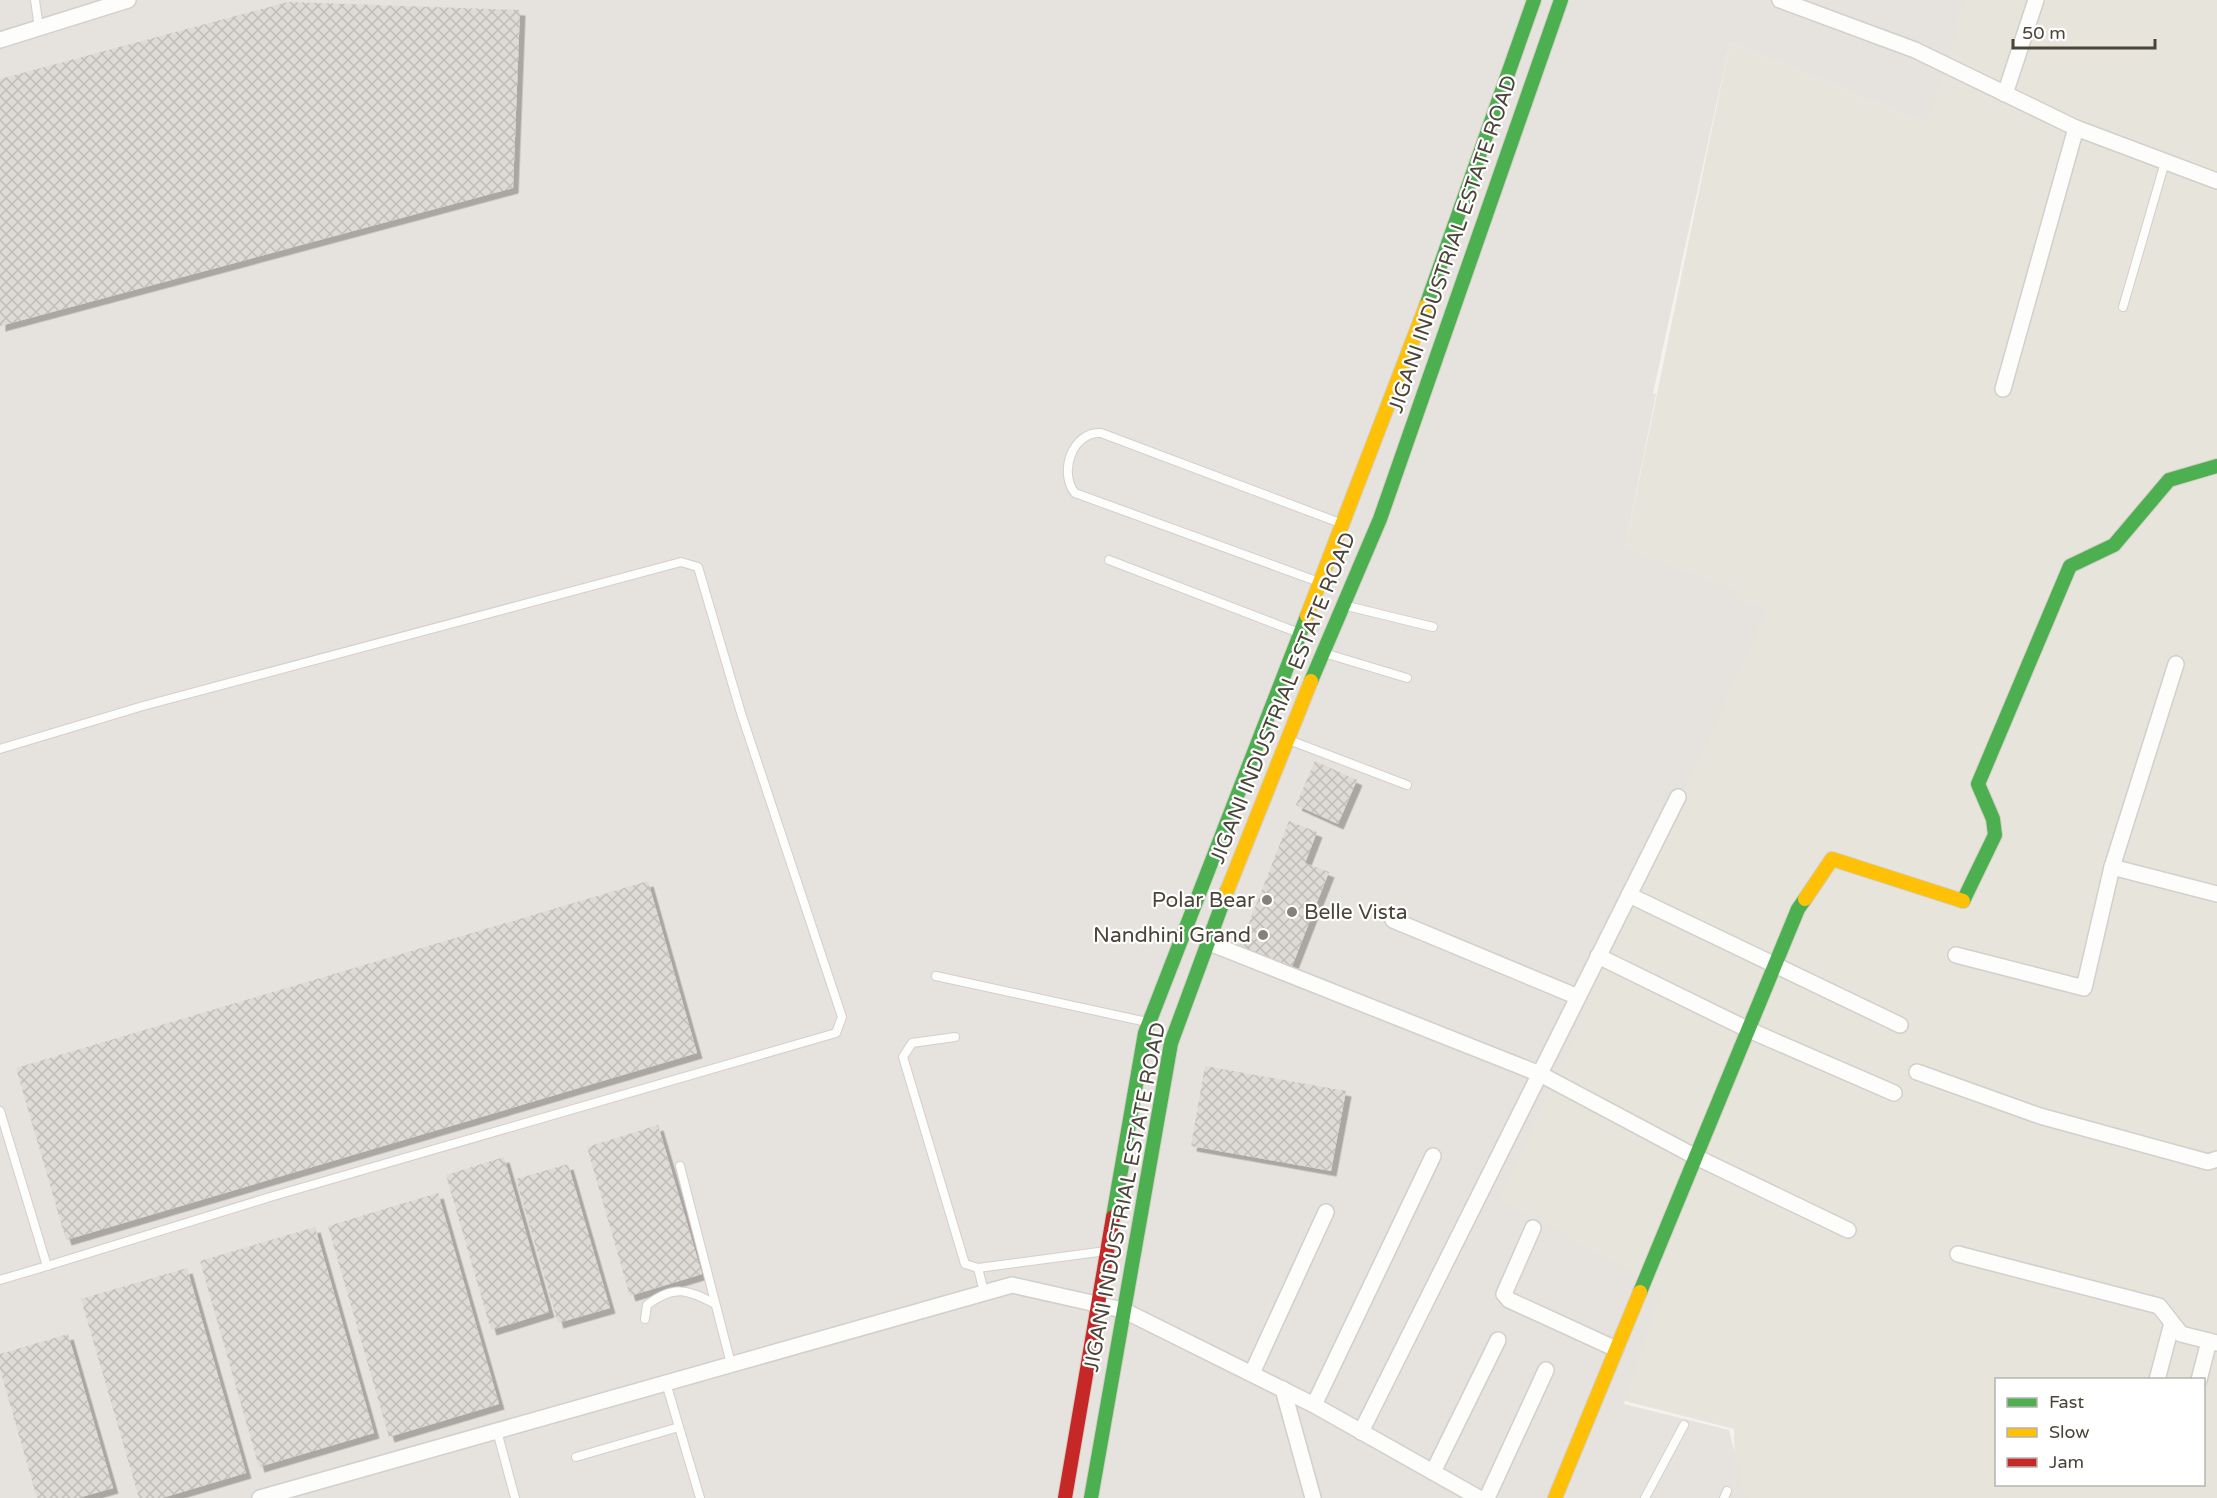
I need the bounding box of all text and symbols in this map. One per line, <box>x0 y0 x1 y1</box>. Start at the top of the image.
scale bar <box>2013 12 2156 50</box>
text: 50 m <box>2022 22 2066 44</box>
street label: JIGANI INDUSTRIAL ESTATE ROAD <box>1383 72 1523 416</box>
street label: JIGANI INDUSTRIAL ESTATE ROAD <box>1205 529 1361 867</box>
place label: Polar Bear <box>1152 888 1255 913</box>
marker: Polar Bear <box>1260 893 1274 907</box>
place label: Belle Vista <box>1304 900 1408 925</box>
marker: Belle Vista <box>1285 905 1299 919</box>
place label: Nandhini Grand <box>1093 923 1251 948</box>
marker: Nandhini Grand <box>1256 928 1270 942</box>
street label: JIGANI INDUSTRIAL ESTATE ROAD <box>1079 1020 1171 1374</box>
legend <box>1995 1378 2205 1486</box>
text: Fast <box>2049 1391 2084 1413</box>
text: Slow <box>2049 1421 2090 1443</box>
text: Jam <box>2049 1451 2084 1473</box>

